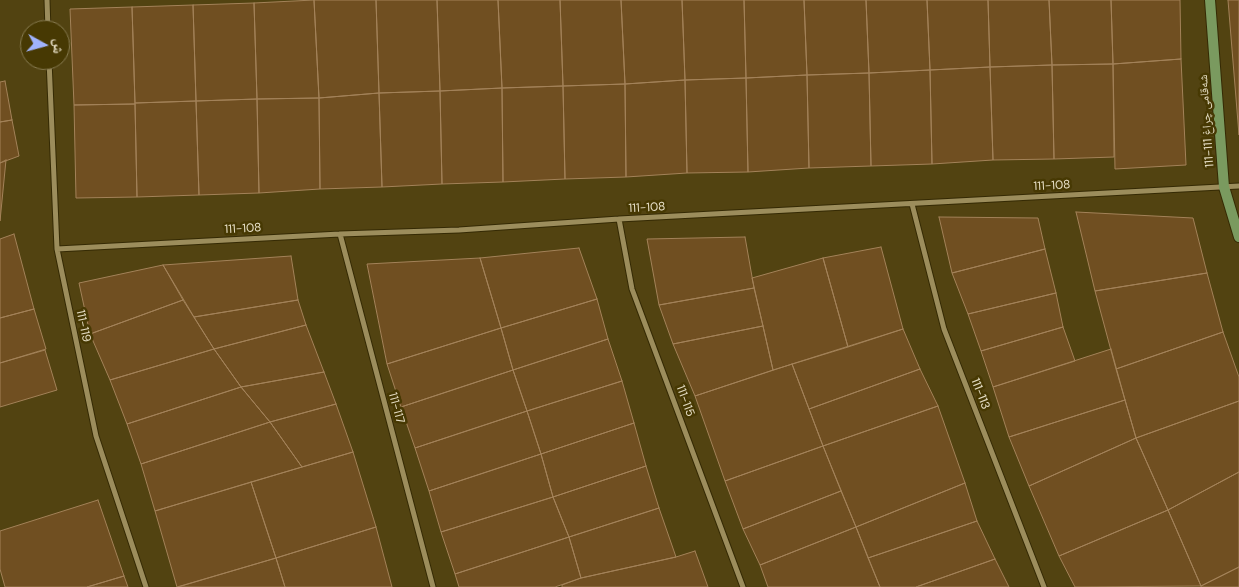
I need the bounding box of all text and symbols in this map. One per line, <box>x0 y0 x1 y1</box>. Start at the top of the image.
north arrow <box>20 20 70 70</box>
text: ش <box>49 38 69 55</box>
street label: شەقامی چراغ 111-111 <box>1197 74 1217 168</box>
street label: 111-108 <box>1033 178 1071 194</box>
street label: 111-108 <box>628 200 666 216</box>
street label: 111-108 <box>224 221 262 237</box>
street label: 111-119 <box>73 308 93 344</box>
street label: 111-113 <box>967 376 993 412</box>
street label: 111-115 <box>673 383 697 419</box>
street label: 111-117 <box>385 391 407 425</box>

